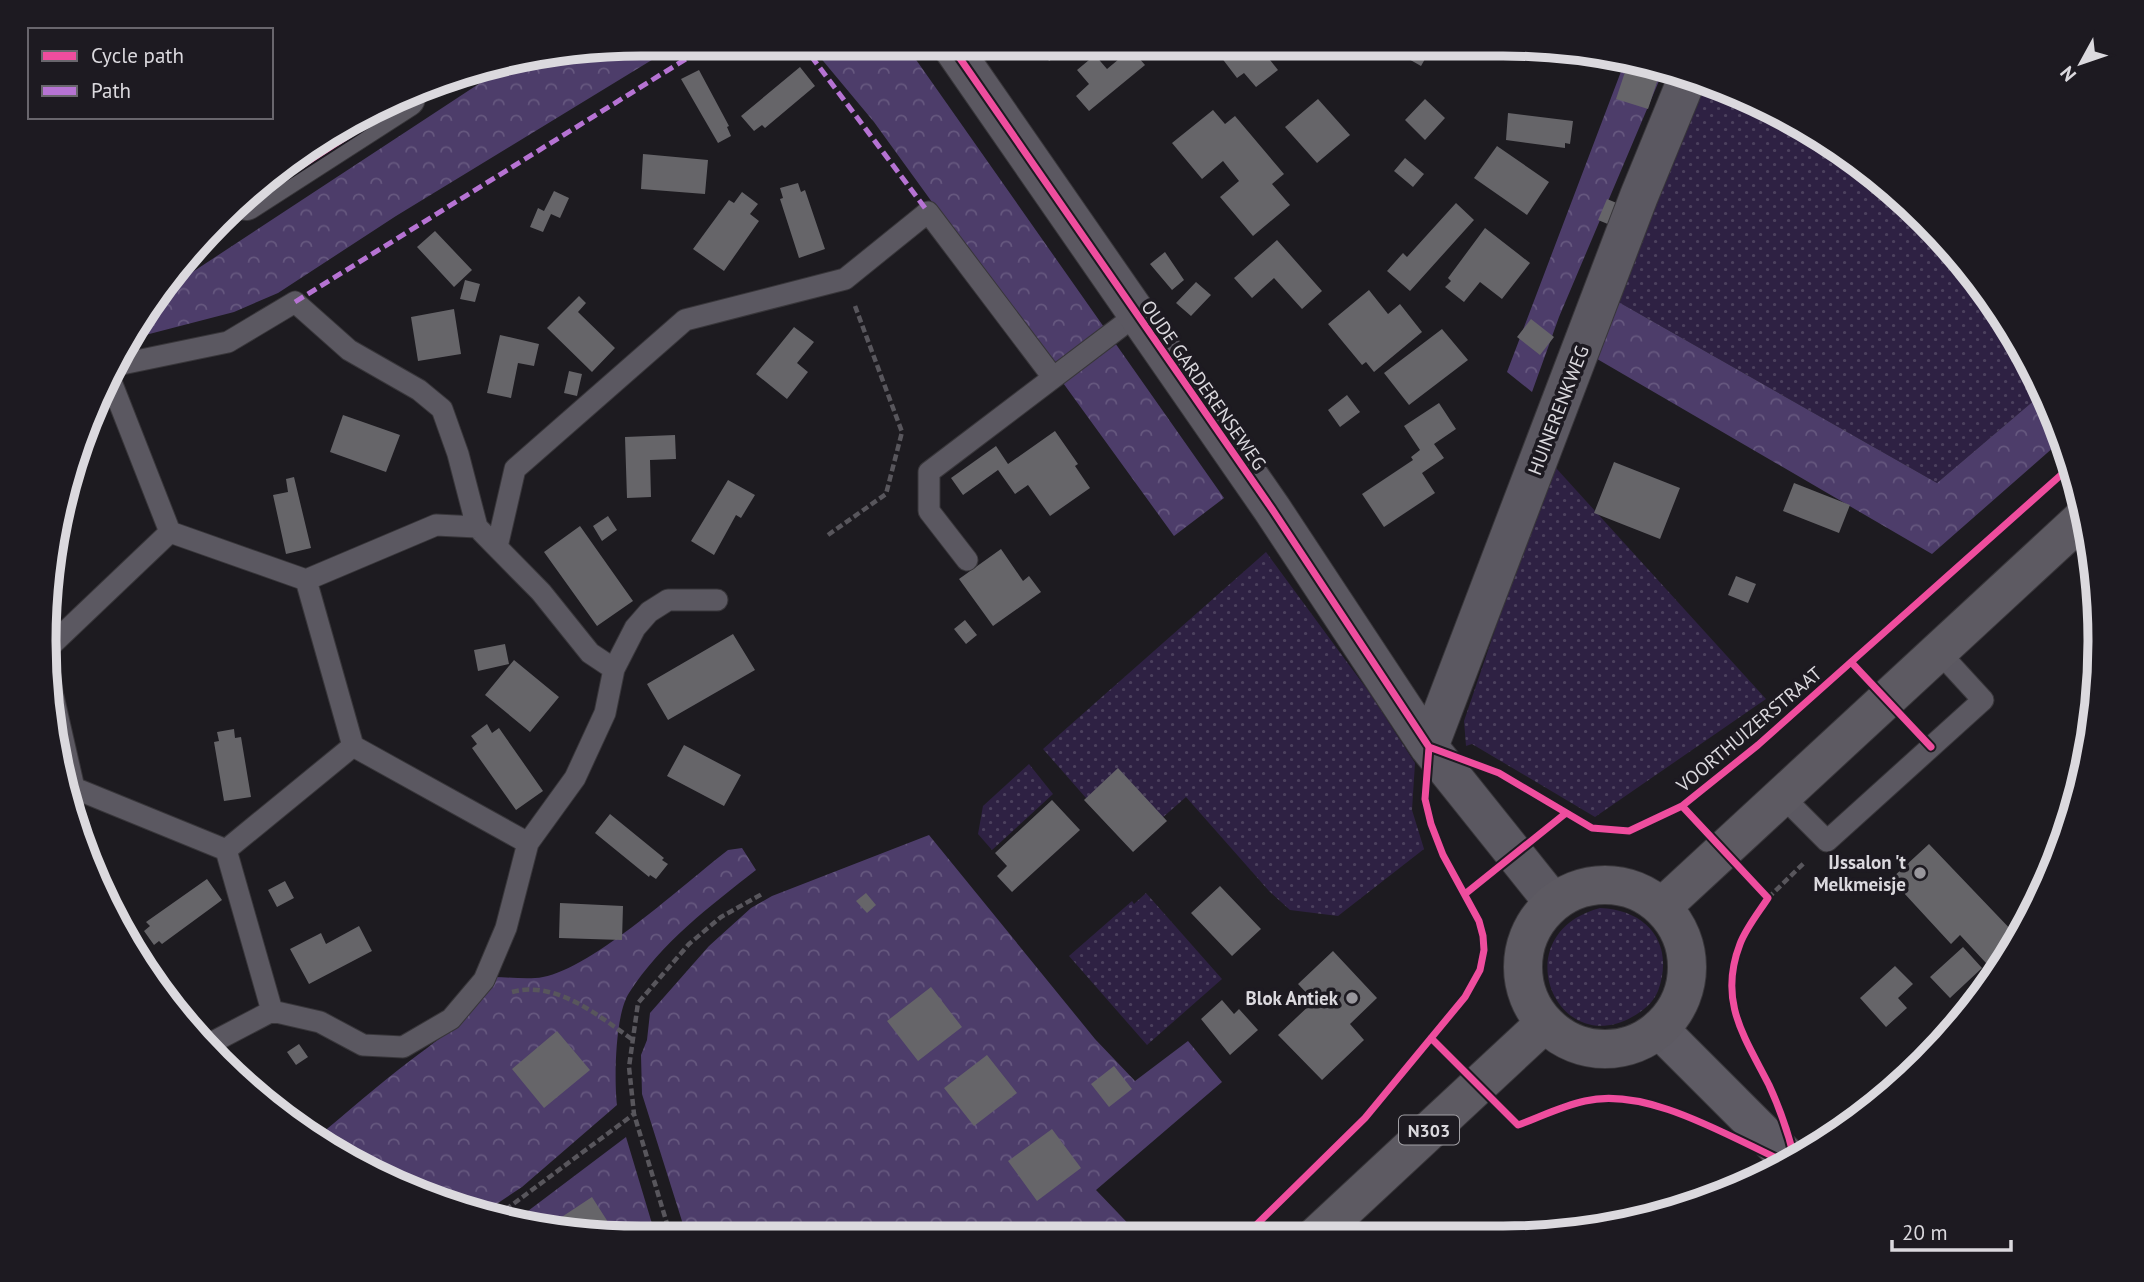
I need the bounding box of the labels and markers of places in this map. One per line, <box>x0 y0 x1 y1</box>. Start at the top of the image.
place label: IJssalon 't Melkmeisje <box>1813 850 1906 896</box>
marker: IJssalon 't Melkmeisje <box>1912 865 1928 881</box>
place label: Blok Antiek <box>1246 986 1339 1010</box>
marker: Blok Antiek <box>1344 990 1360 1006</box>

